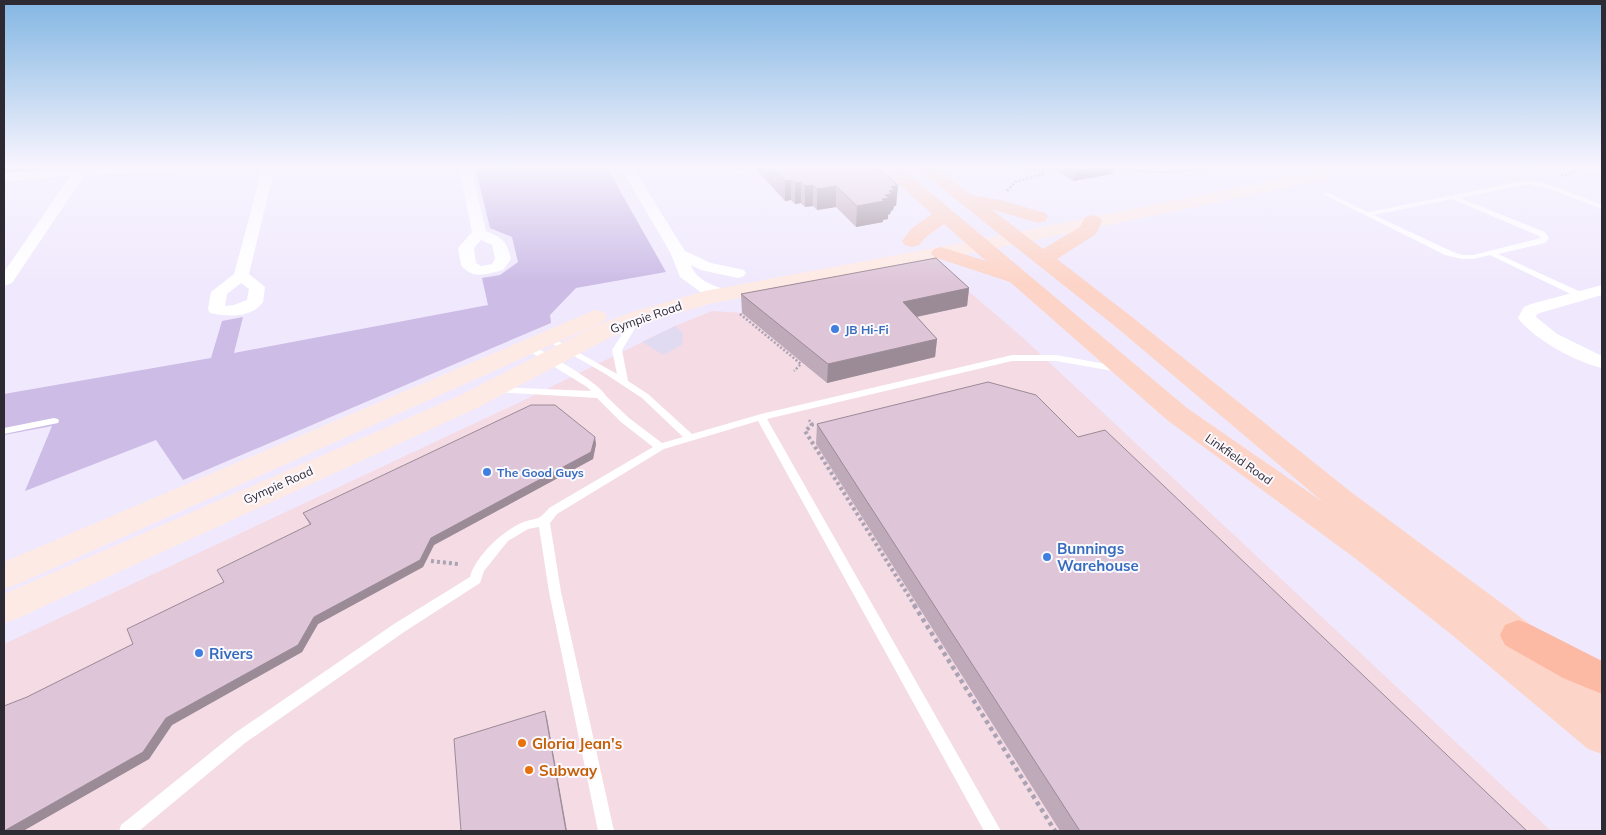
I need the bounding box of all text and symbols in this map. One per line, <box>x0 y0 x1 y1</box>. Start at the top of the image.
street label: Gympie Road <box>608 298 684 336</box>
place label: JB Hi-Fi <box>845 322 889 337</box>
marker: JB Hi-Fi <box>829 323 841 335</box>
street label: Linkfield Road <box>1202 430 1276 488</box>
street label: Gympie Road <box>241 463 315 507</box>
place label: The Good Guys <box>497 465 584 480</box>
marker: The Good Guys <box>481 466 493 478</box>
place label: Bunnings Warehouse <box>1057 539 1139 575</box>
marker: Bunnings Warehouse <box>1041 551 1053 563</box>
place label: Rivers <box>209 644 253 663</box>
marker: Rivers <box>193 647 205 659</box>
place label: Gloria Jean's <box>532 734 622 753</box>
marker: Gloria Jean's <box>516 737 528 749</box>
place label: Subway <box>539 761 598 780</box>
marker: Subway <box>523 764 535 776</box>

